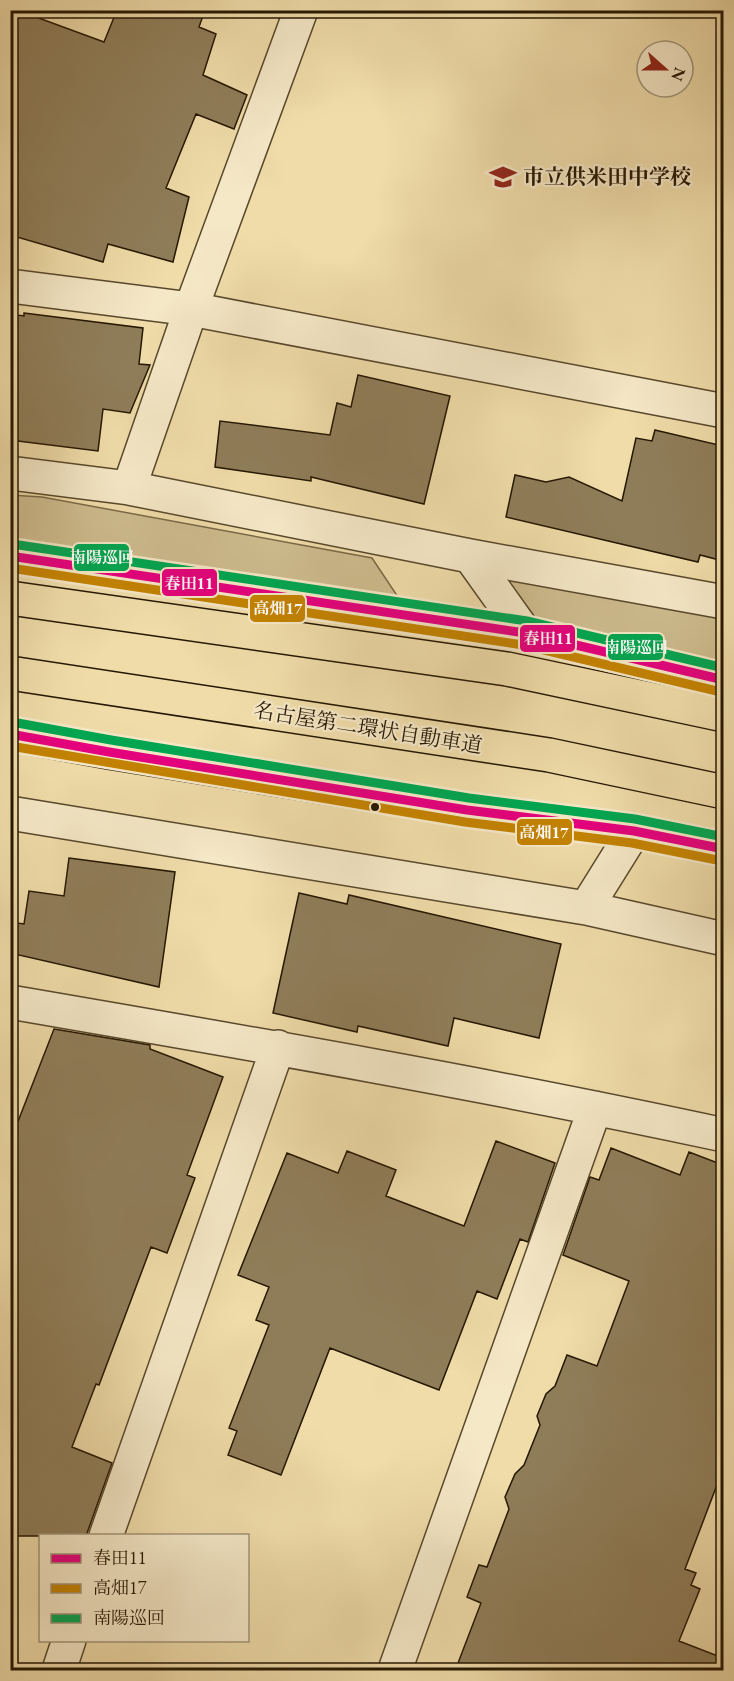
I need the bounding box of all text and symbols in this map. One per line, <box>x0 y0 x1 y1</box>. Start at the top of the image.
north arrow <box>635 39 695 99</box>
text: N <box>666 64 691 84</box>
school or university icon: 市立供米田中学校 <box>488 162 518 192</box>
place label: 市立供米田中学校 <box>523 163 691 190</box>
line badge: 南陽巡回 <box>73 543 130 572</box>
text: 南陽巡回 <box>70 547 134 568</box>
line badge: 春田11 <box>161 568 218 597</box>
text: 春田11 <box>165 573 213 594</box>
line badge: 高畑17 <box>249 594 306 623</box>
text: 高畑17 <box>254 598 303 619</box>
line badge: 春田11 <box>519 624 576 653</box>
text: 春田11 <box>524 628 572 649</box>
line badge: 南陽巡回 <box>607 633 664 661</box>
text: 南陽巡回 <box>604 637 668 658</box>
street label: 名古屋第二環状自動車道 <box>252 696 484 759</box>
unlabelled marker <box>369 801 381 813</box>
line badge: 高畑17 <box>516 818 573 846</box>
text: 高畑17 <box>520 822 569 843</box>
legend <box>39 1534 249 1642</box>
text: 春田11 <box>93 1546 146 1569</box>
text: 高畑17 <box>93 1576 147 1599</box>
text: 南陽巡回 <box>93 1606 165 1629</box>

